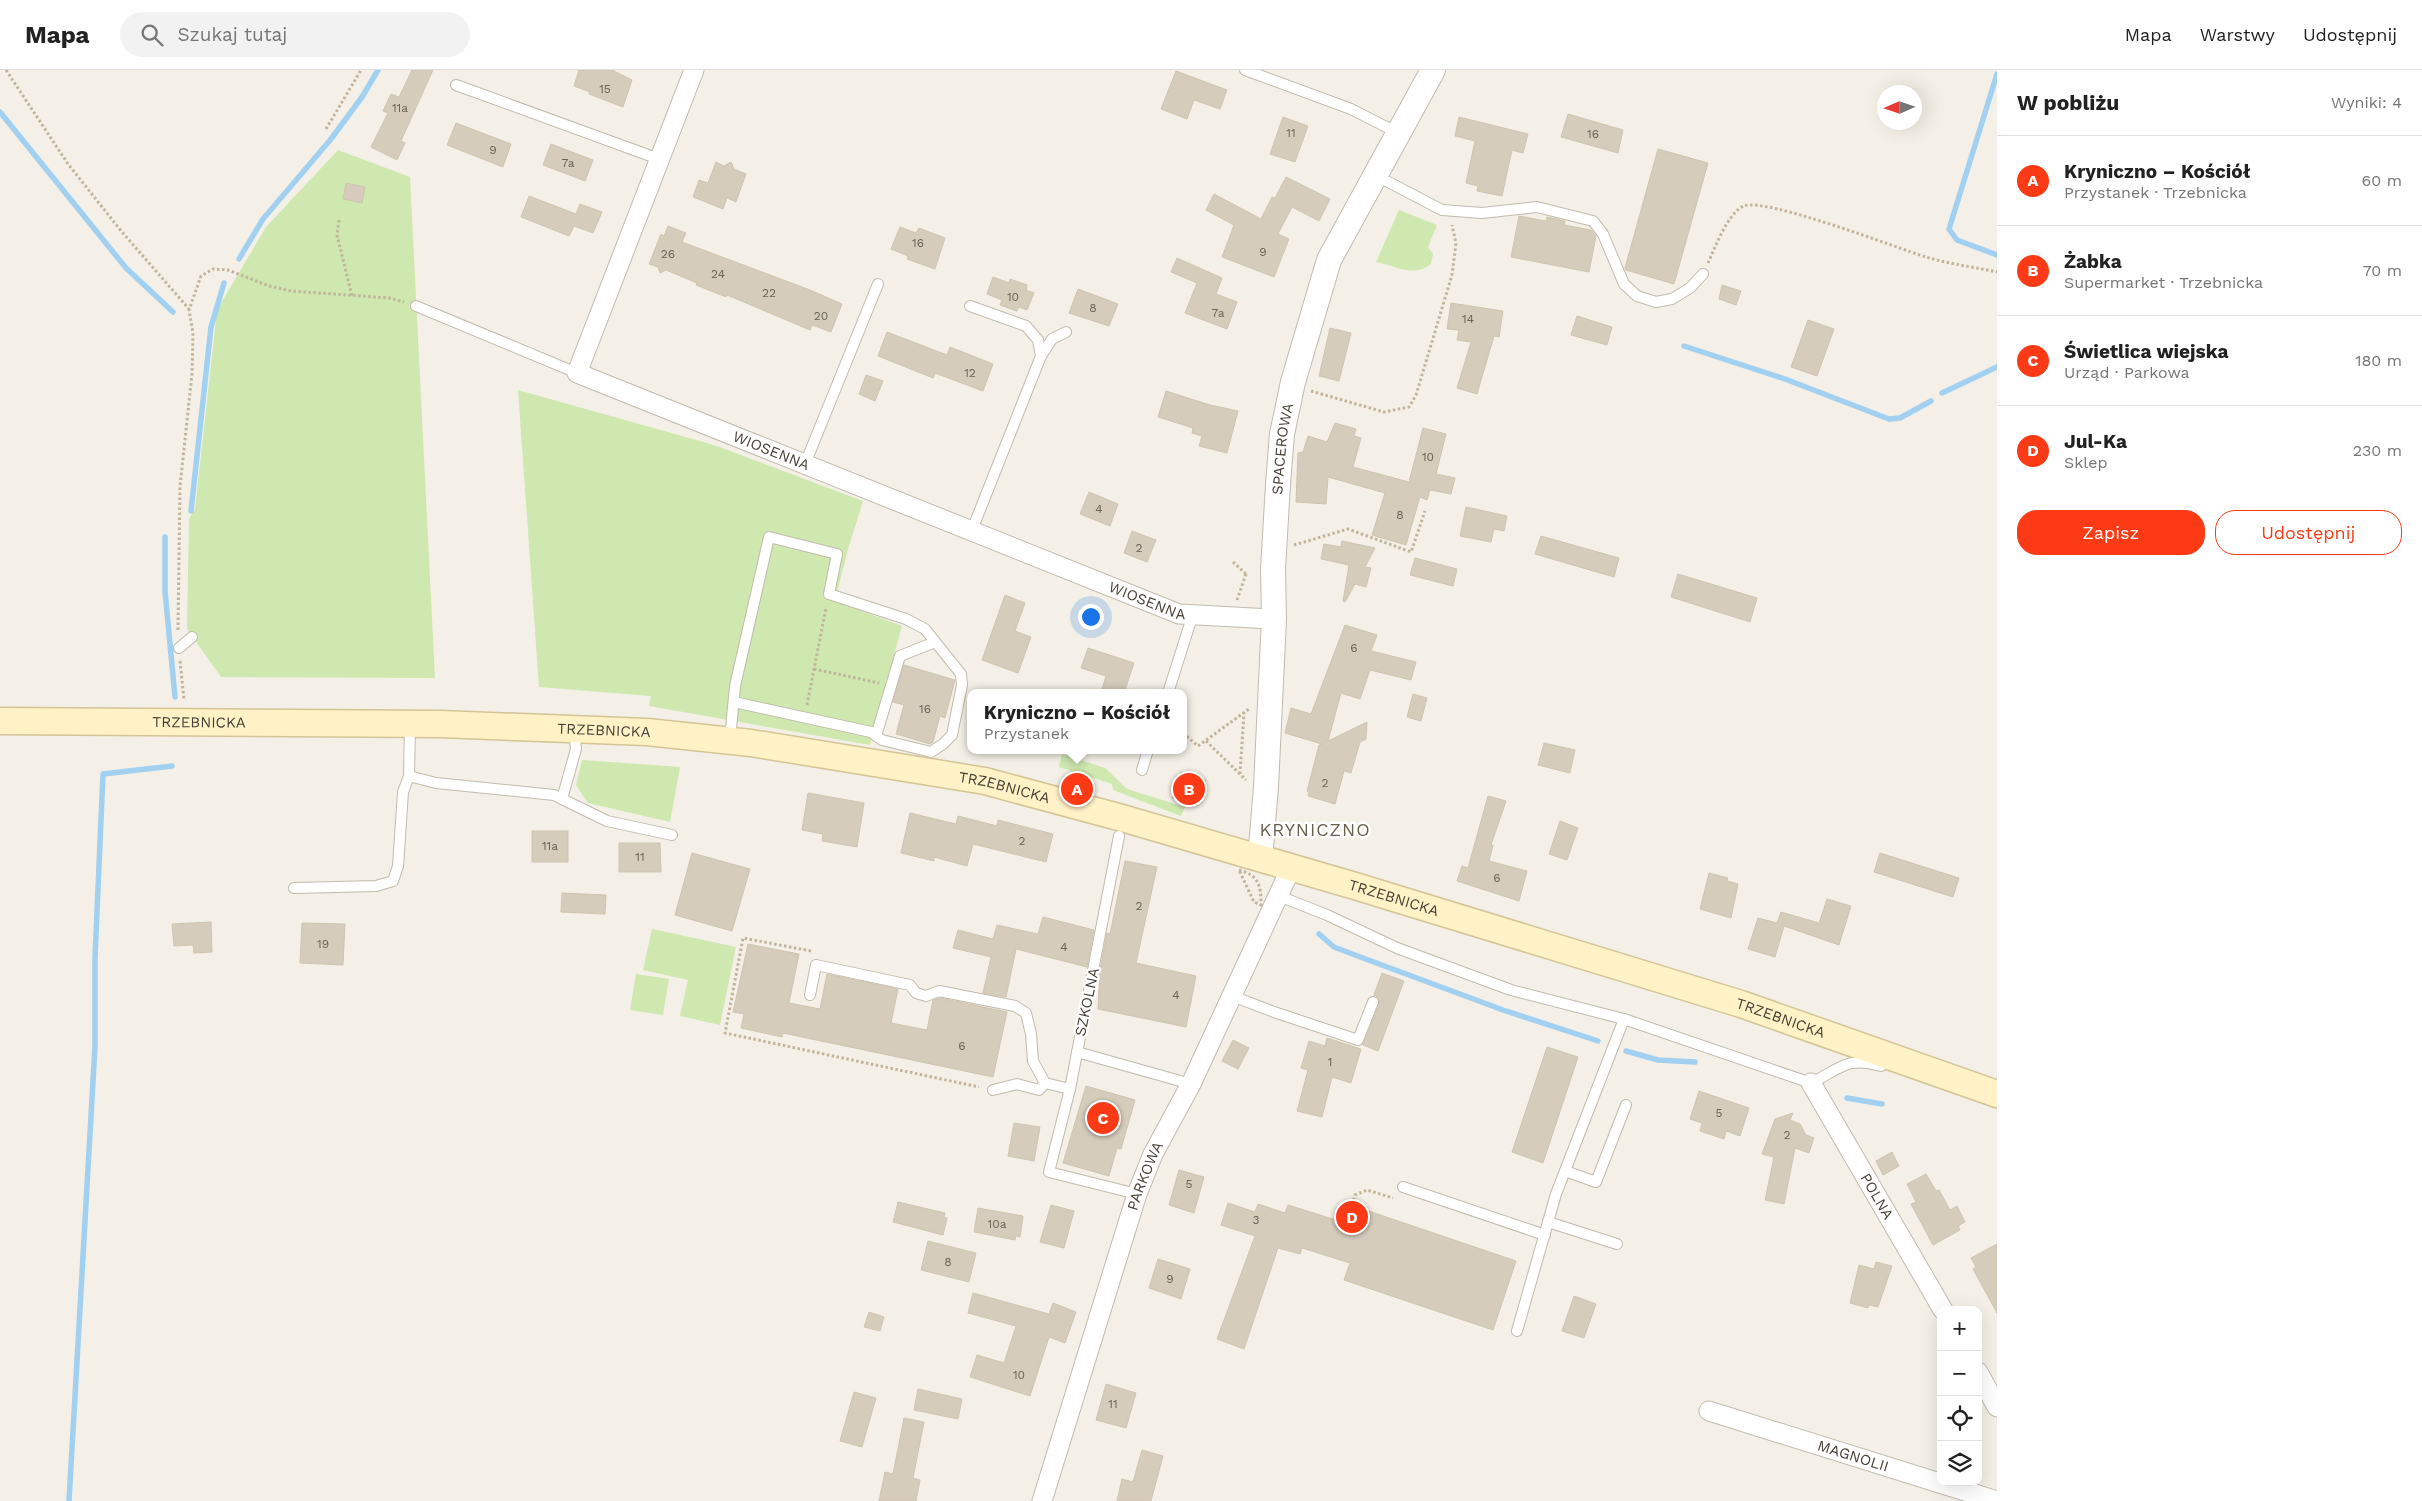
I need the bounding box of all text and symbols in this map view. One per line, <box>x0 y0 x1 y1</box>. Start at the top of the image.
search box <box>120 12 470 57</box>
text: Mapa <box>25 21 90 49</box>
icon: search <box>138 21 166 49</box>
text: Szukaj tutaj <box>178 23 287 46</box>
text: Mapa <box>2125 24 2172 45</box>
text: Warstwy <box>2200 24 2275 45</box>
text: Udostępnij <box>2303 24 2397 45</box>
house number: 15 <box>599 82 611 96</box>
north arrow <box>1877 85 1922 130</box>
text: W pobliżu <box>2017 90 2119 115</box>
text: Wyniki: 4 <box>2331 93 2402 112</box>
house number: 11a <box>392 101 408 115</box>
house number: 11 <box>1286 126 1296 140</box>
house number: 16 <box>1587 127 1599 141</box>
house number: 9 <box>489 143 497 157</box>
house number: 7a <box>561 156 575 170</box>
text: Kryniczno – Kościół <box>2064 160 2250 183</box>
text: A <box>2028 171 2038 190</box>
text: 60 m <box>2362 171 2402 190</box>
text: Przystanek · Trzebnicka <box>2064 183 2247 202</box>
house number: 16 <box>912 236 924 250</box>
house number: 9 <box>1259 245 1267 259</box>
house number: 26 <box>661 247 675 261</box>
text: Żabka <box>2064 250 2122 273</box>
text: B <box>2028 261 2038 280</box>
text: 70 m <box>2363 261 2402 280</box>
house number: 24 <box>711 267 725 281</box>
text: Supermarket · Trzebnicka <box>2064 273 2263 292</box>
house number: 22 <box>762 286 776 300</box>
house number: 10 <box>1007 290 1019 304</box>
house number: 8 <box>1089 301 1097 315</box>
house number: 7a <box>1211 306 1225 320</box>
house number: 20 <box>814 309 828 323</box>
house number: 14 <box>1462 312 1474 326</box>
text: Świetlica wiejska <box>2064 340 2228 363</box>
text: C <box>2028 351 2038 370</box>
text: 180 m <box>2355 351 2402 370</box>
text: Urząd · Parkowa <box>2064 363 2190 382</box>
house number: 12 <box>964 366 976 380</box>
street label: SPACEROWA <box>1268 401 1297 495</box>
street label: WIOSENNA <box>730 427 812 474</box>
text: Jul-Ka <box>2064 430 2127 453</box>
text: D <box>2027 441 2039 460</box>
text: 230 m <box>2353 441 2402 460</box>
house number: 10 <box>1422 450 1434 464</box>
text: Sklep <box>2064 453 2108 472</box>
house number: 4 <box>1095 502 1103 516</box>
house number: 8 <box>1396 508 1404 522</box>
button: Zapisz <box>2017 510 2205 555</box>
button: Udostępnij <box>2215 510 2402 555</box>
house number: 2 <box>1136 541 1143 555</box>
street label: WIOSENNA <box>1106 578 1186 623</box>
your location <box>1078 604 1104 630</box>
house number: 6 <box>1350 641 1358 655</box>
popup <box>967 689 1187 754</box>
text: Kryniczno – Kościół <box>984 701 1170 724</box>
house number: 16 <box>919 702 931 716</box>
street label: TRZEBNICKA <box>152 713 246 732</box>
street label: TRZEBNICKA <box>557 720 651 741</box>
text: Przystanek <box>984 724 1069 743</box>
street label: TRZEBNICKA <box>957 768 1052 807</box>
pin: A <box>1061 770 1093 808</box>
pin: B <box>1173 770 1205 808</box>
house number: 2 <box>1322 776 1329 790</box>
district label: KRYNICZNO <box>1259 819 1371 840</box>
house number: 2 <box>1019 834 1026 848</box>
house number: 11a <box>542 839 558 853</box>
house number: 11 <box>635 850 645 864</box>
house number: 6 <box>1493 871 1501 885</box>
street label: TRZEBNICKA <box>1347 876 1441 920</box>
house number: 2 <box>1136 899 1143 913</box>
house number: 19 <box>317 937 329 951</box>
house number: 4 <box>1060 940 1068 954</box>
street label: SZKOLNA <box>1071 966 1103 1038</box>
house number: 4 <box>1172 988 1180 1002</box>
street label: TRZEBNICKA <box>1734 994 1828 1042</box>
house number: 6 <box>958 1039 966 1053</box>
house number: 1 <box>1328 1055 1332 1069</box>
pin: C <box>1087 1099 1119 1137</box>
house number: 5 <box>1716 1106 1723 1120</box>
house number: 2 <box>1784 1128 1791 1142</box>
street label: PARKOWA <box>1123 1138 1167 1213</box>
street label: POLNA <box>1856 1170 1897 1223</box>
house number: 5 <box>1186 1177 1193 1191</box>
pin: D <box>1336 1198 1368 1236</box>
house number: 3 <box>1253 1213 1260 1227</box>
house number: 10a <box>988 1217 1007 1231</box>
house number: 8 <box>944 1255 952 1269</box>
house number: 9 <box>1166 1272 1174 1286</box>
map controls <box>1937 1306 1982 1486</box>
button: + <box>1937 1306 1982 1351</box>
button: − <box>1937 1351 1982 1396</box>
house number: 10 <box>1013 1368 1025 1382</box>
button: locate <box>1937 1396 1982 1441</box>
house number: 11 <box>1108 1397 1118 1411</box>
street label: MAGNOLII <box>1815 1437 1891 1476</box>
button: layers <box>1937 1441 1982 1486</box>

